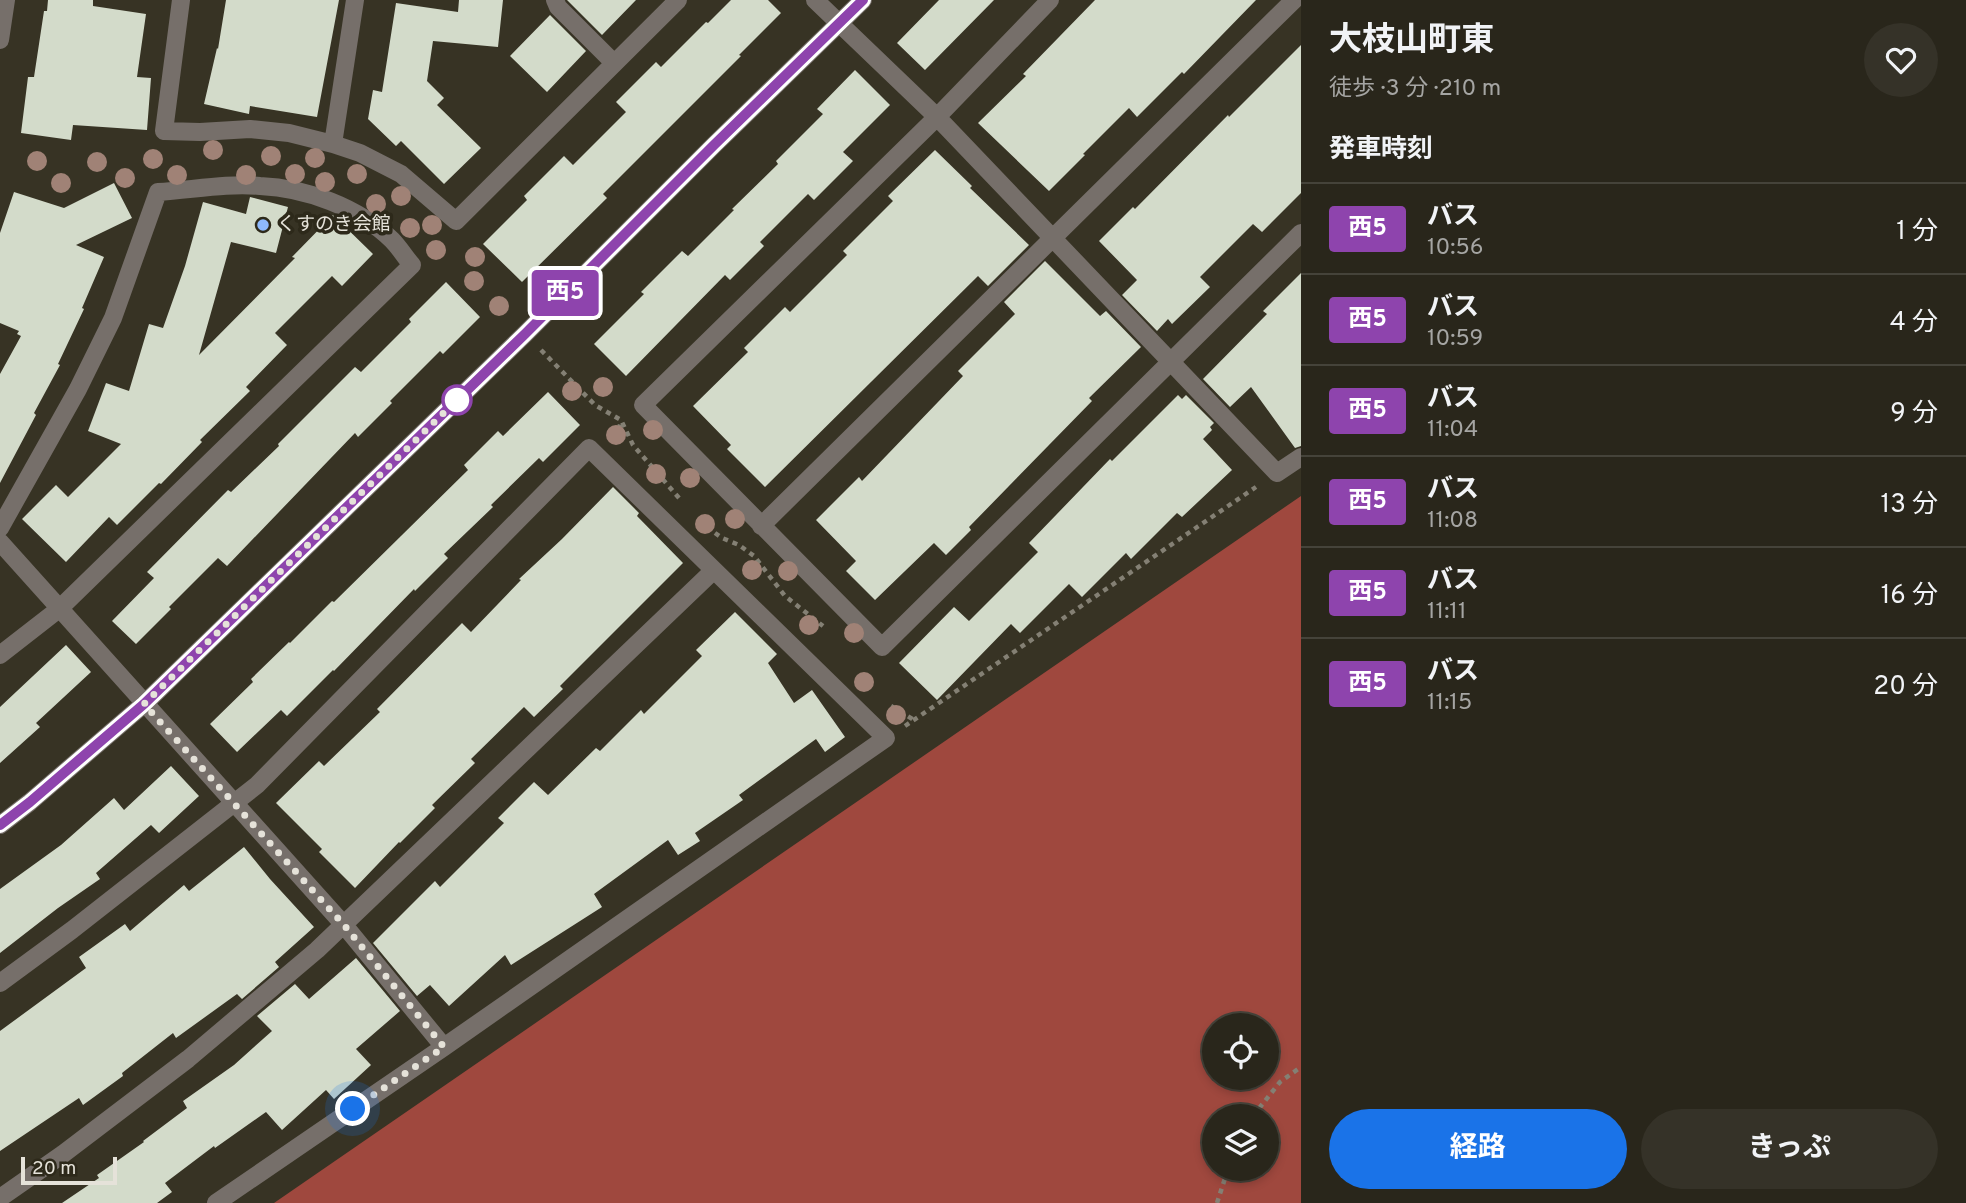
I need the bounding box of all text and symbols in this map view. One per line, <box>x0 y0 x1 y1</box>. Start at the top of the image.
text: 大枝山町東 <box>1329 21 1494 63</box>
button: heart <box>1864 23 1938 97</box>
text: 徒歩 · 3 分 · 210 m <box>1329 75 1501 104</box>
text: 発車時刻 <box>1329 134 1433 167</box>
text: バス <box>1427 201 1479 234</box>
place label: くすのき会館 <box>277 213 390 237</box>
text: 西5 <box>1348 214 1387 244</box>
text: 1 分 <box>1896 216 1938 249</box>
marker: くすのき会館 <box>255 217 271 233</box>
text: 10:56 <box>1427 234 1484 263</box>
line badge: 西5 <box>534 270 596 316</box>
text: 西5 <box>546 278 584 308</box>
text: バス <box>1427 292 1479 325</box>
text: 西5 <box>1348 305 1387 335</box>
text: 4 分 <box>1890 307 1938 340</box>
text: 10:59 <box>1427 325 1483 354</box>
text: バス <box>1427 383 1479 416</box>
unlabelled marker <box>442 385 472 415</box>
text: 西5 <box>1348 396 1387 426</box>
text: 9 分 <box>1890 398 1938 431</box>
text: 11:04 <box>1427 416 1478 445</box>
text: バス <box>1427 474 1479 507</box>
text: 西5 <box>1348 487 1387 517</box>
text: 13 分 <box>1881 489 1938 522</box>
text: 11:08 <box>1427 507 1478 536</box>
text: バス <box>1427 565 1479 598</box>
text: 西5 <box>1348 578 1387 608</box>
text: 16 分 <box>1881 580 1938 613</box>
text: 11:11 <box>1427 598 1467 627</box>
text: バス <box>1427 656 1479 689</box>
text: 西5 <box>1348 669 1387 699</box>
text: 20 分 <box>1873 671 1938 704</box>
text: 11:15 <box>1427 689 1472 718</box>
map controls <box>1202 1013 1279 1181</box>
button: locate <box>1202 1013 1279 1090</box>
your location <box>335 1091 370 1126</box>
button: layers <box>1202 1104 1279 1181</box>
button: 経路 <box>1329 1109 1627 1189</box>
button: きっぷ <box>1641 1109 1938 1189</box>
scale bar <box>21 1154 117 1186</box>
text: 20 m <box>32 1157 76 1181</box>

